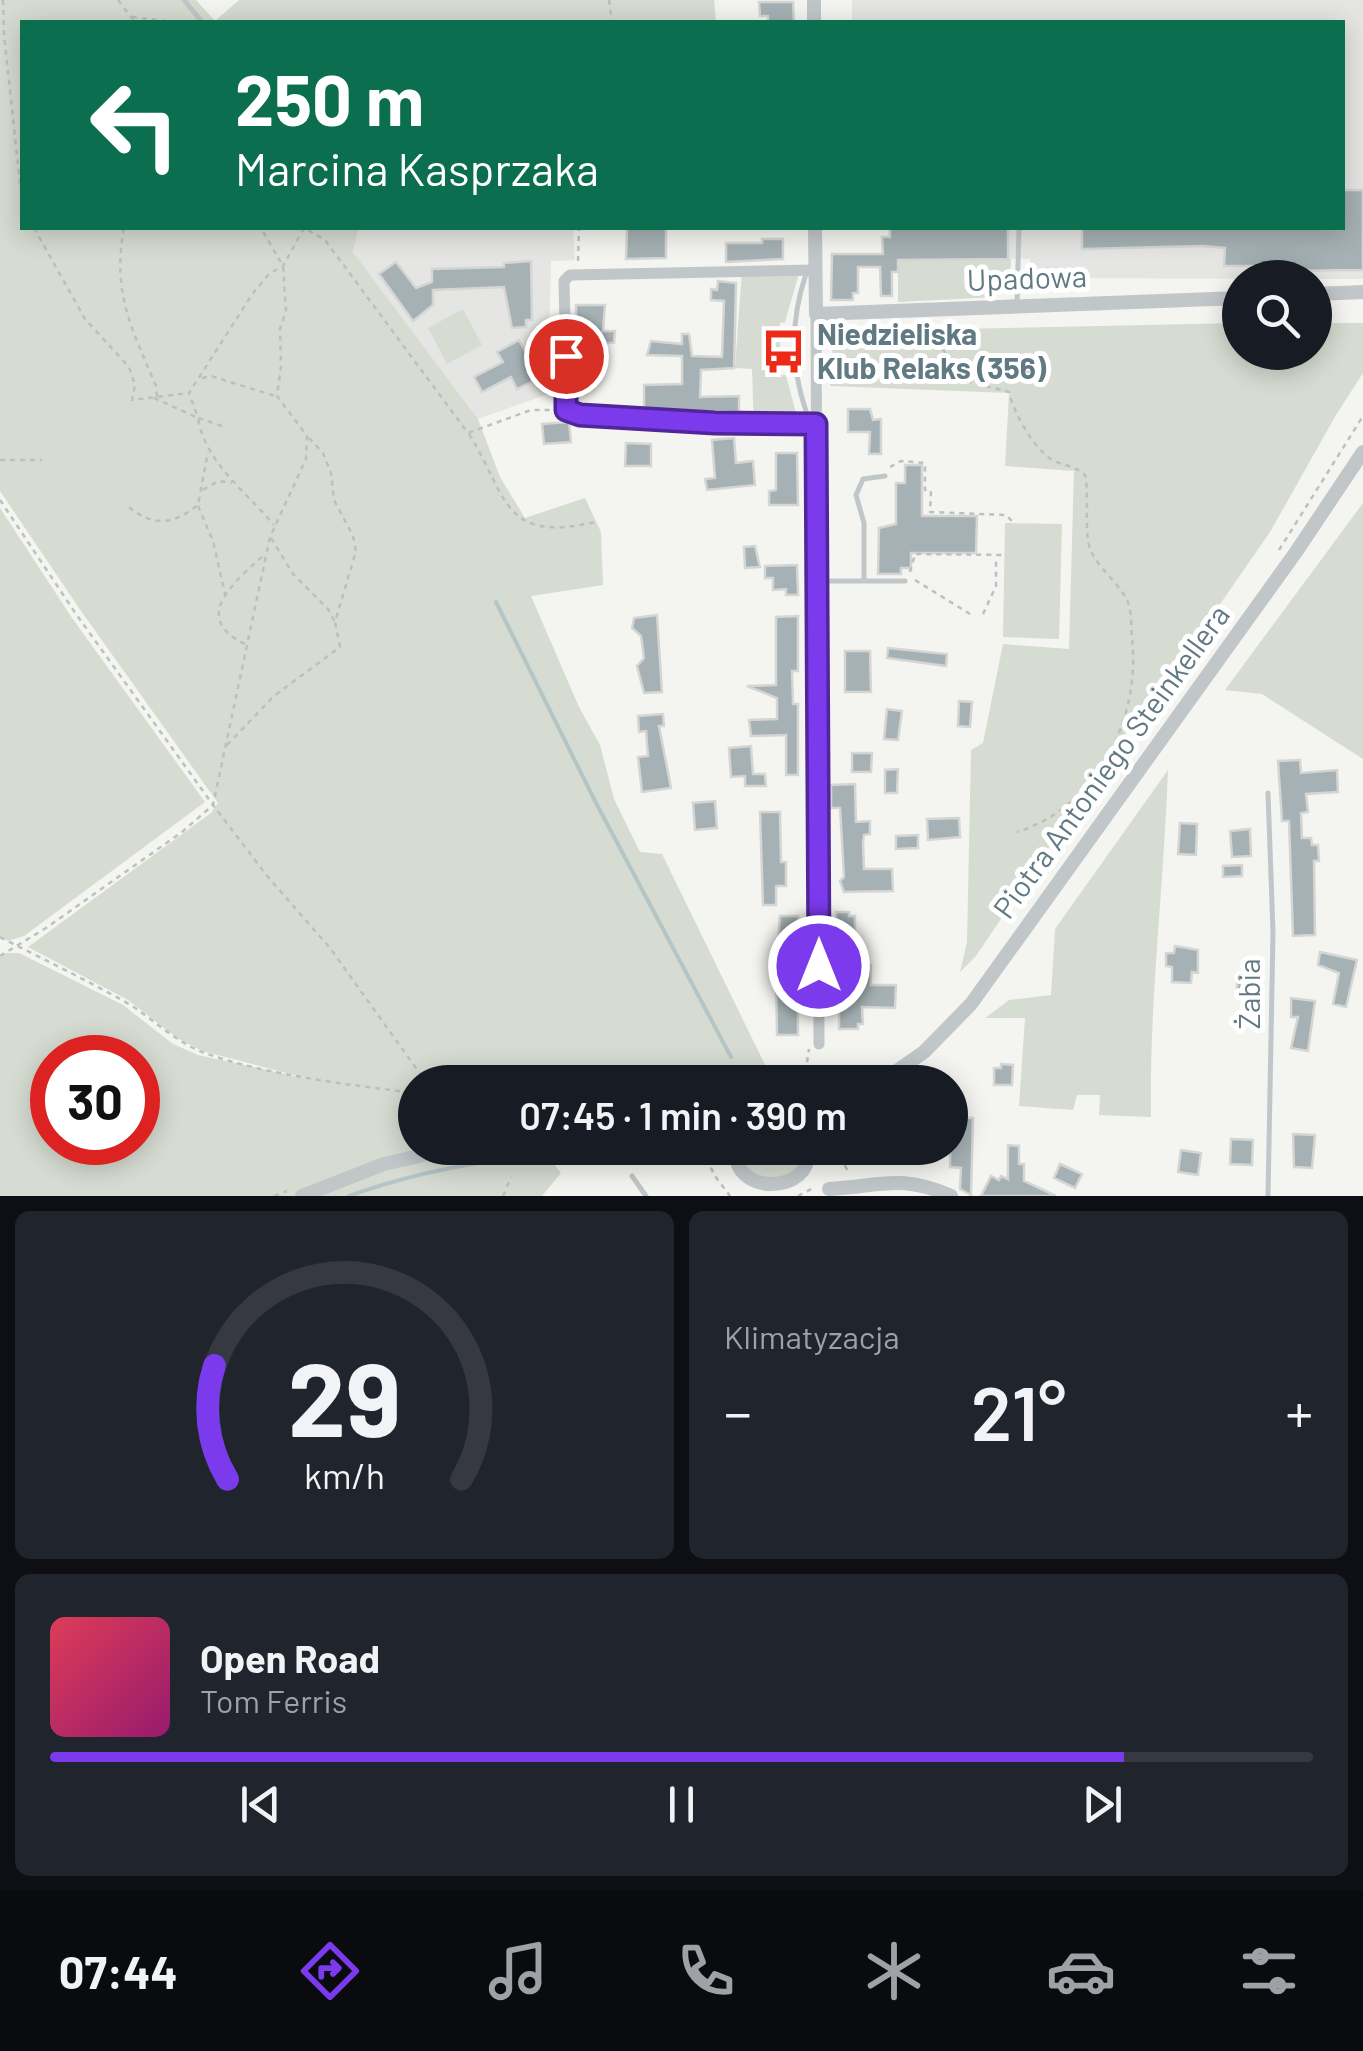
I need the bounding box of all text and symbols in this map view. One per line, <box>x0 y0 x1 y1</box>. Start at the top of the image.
text: 250 m <box>235 56 424 140</box>
icon: left <box>70 60 200 190</box>
text: Marcina Kasprzaka <box>235 141 599 195</box>
street label: Upadowa <box>966 257 1088 297</box>
map controls <box>1222 260 1332 370</box>
button: search <box>1222 260 1332 370</box>
pin <box>524 314 609 399</box>
place label: Niedzieliska Klub Relaks (356) <box>817 315 1047 385</box>
bus stop icon: Niedzieliska Klub Relaks (356) <box>760 328 808 376</box>
icon: arrive <box>539 329 594 384</box>
street label: Piotra Antoniego Steinkellera <box>985 597 1236 924</box>
position arrow <box>767 914 871 1018</box>
street label: Żabia <box>1230 958 1266 1030</box>
speed limit sign: 30 <box>30 1035 160 1165</box>
text: 07:45 · 1 min · 390 m <box>519 1092 847 1138</box>
text: Klimatyzacja <box>724 1317 900 1355</box>
text: 29 <box>288 1333 401 1458</box>
text: 21° <box>971 1366 1066 1456</box>
text: − <box>724 1378 752 1444</box>
text: + <box>1285 1378 1313 1444</box>
text: km/h <box>304 1453 385 1496</box>
text: Open Road <box>200 1635 380 1681</box>
text: Tom Ferris <box>200 1681 347 1719</box>
icon: previous <box>233 1777 288 1832</box>
icon: pause <box>654 1777 709 1832</box>
icon: next <box>1075 1777 1130 1832</box>
icon: directions <box>295 1936 365 2006</box>
icon: music <box>483 1936 553 2006</box>
icon: phone <box>671 1936 741 2006</box>
icon: climate <box>859 1936 929 2006</box>
icon: car <box>1046 1936 1116 2006</box>
icon: filters <box>1234 1936 1304 2006</box>
text: 07:44 <box>59 1944 178 1998</box>

